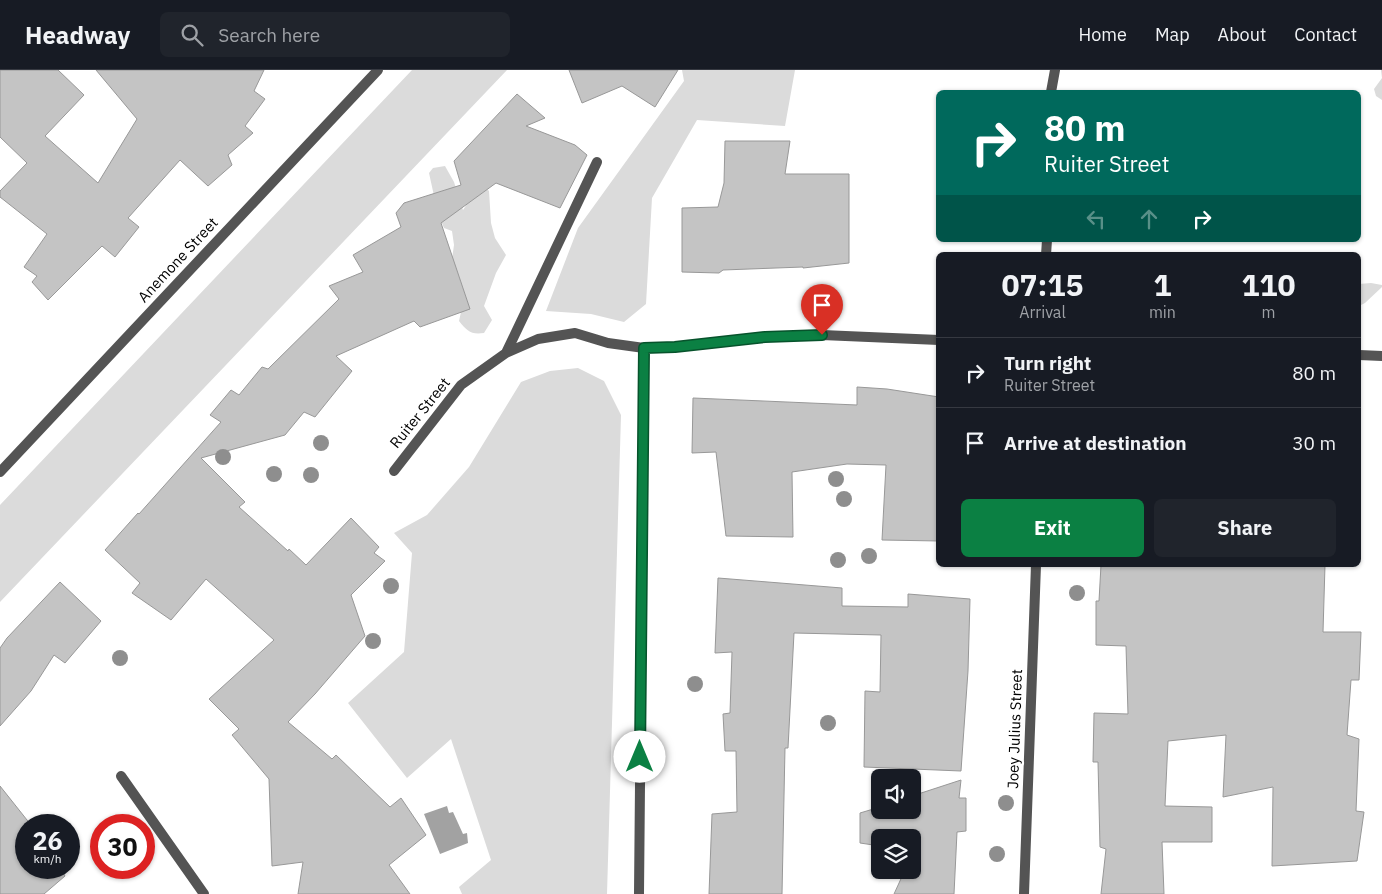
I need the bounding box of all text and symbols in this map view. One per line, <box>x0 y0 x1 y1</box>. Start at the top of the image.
search box <box>160 12 510 57</box>
text: Headway <box>25 19 130 51</box>
icon: search <box>178 21 206 49</box>
text: Search here <box>218 23 320 47</box>
text: Home <box>1079 23 1127 46</box>
text: Map <box>1155 23 1190 46</box>
text: About <box>1218 23 1266 46</box>
text: Contact <box>1294 23 1357 46</box>
text: 80 m <box>1044 105 1126 151</box>
icon: right <box>961 110 1026 175</box>
text: Ruiter Street <box>1044 149 1169 178</box>
icon: left <box>1082 205 1110 233</box>
icon: ahead <box>1135 205 1163 233</box>
icon: right <box>1188 205 1216 233</box>
street label: Anemone Street <box>133 213 222 306</box>
text: 07:15 <box>1002 265 1083 304</box>
text: 1 <box>1153 265 1171 304</box>
text: 110 <box>1241 265 1295 304</box>
pin <box>801 284 843 335</box>
icon: arrive <box>808 291 836 319</box>
text: Arrival <box>1019 302 1066 322</box>
text: min <box>1149 302 1176 322</box>
text: m <box>1261 302 1275 322</box>
text: Turn right <box>1004 351 1091 375</box>
icon: right <box>961 359 989 387</box>
text: 80 m <box>1292 361 1336 385</box>
street label: Ruiter Street <box>385 373 454 452</box>
text: Ruiter Street <box>1004 375 1095 395</box>
icon: arrive <box>961 429 989 457</box>
text: Arrive at destination <box>1004 431 1187 455</box>
text: 30 m <box>1292 431 1336 455</box>
button: Exit <box>961 499 1144 557</box>
button: Share <box>1154 499 1336 557</box>
street label: Joey Julius Street <box>1003 669 1026 789</box>
position arrow <box>613 730 665 782</box>
map controls <box>871 769 921 879</box>
button: sound <box>871 769 921 819</box>
speed limit sign: 30 <box>90 814 155 879</box>
text: 26 <box>32 824 63 857</box>
button: layers <box>871 829 921 879</box>
text: km/h <box>33 851 62 866</box>

